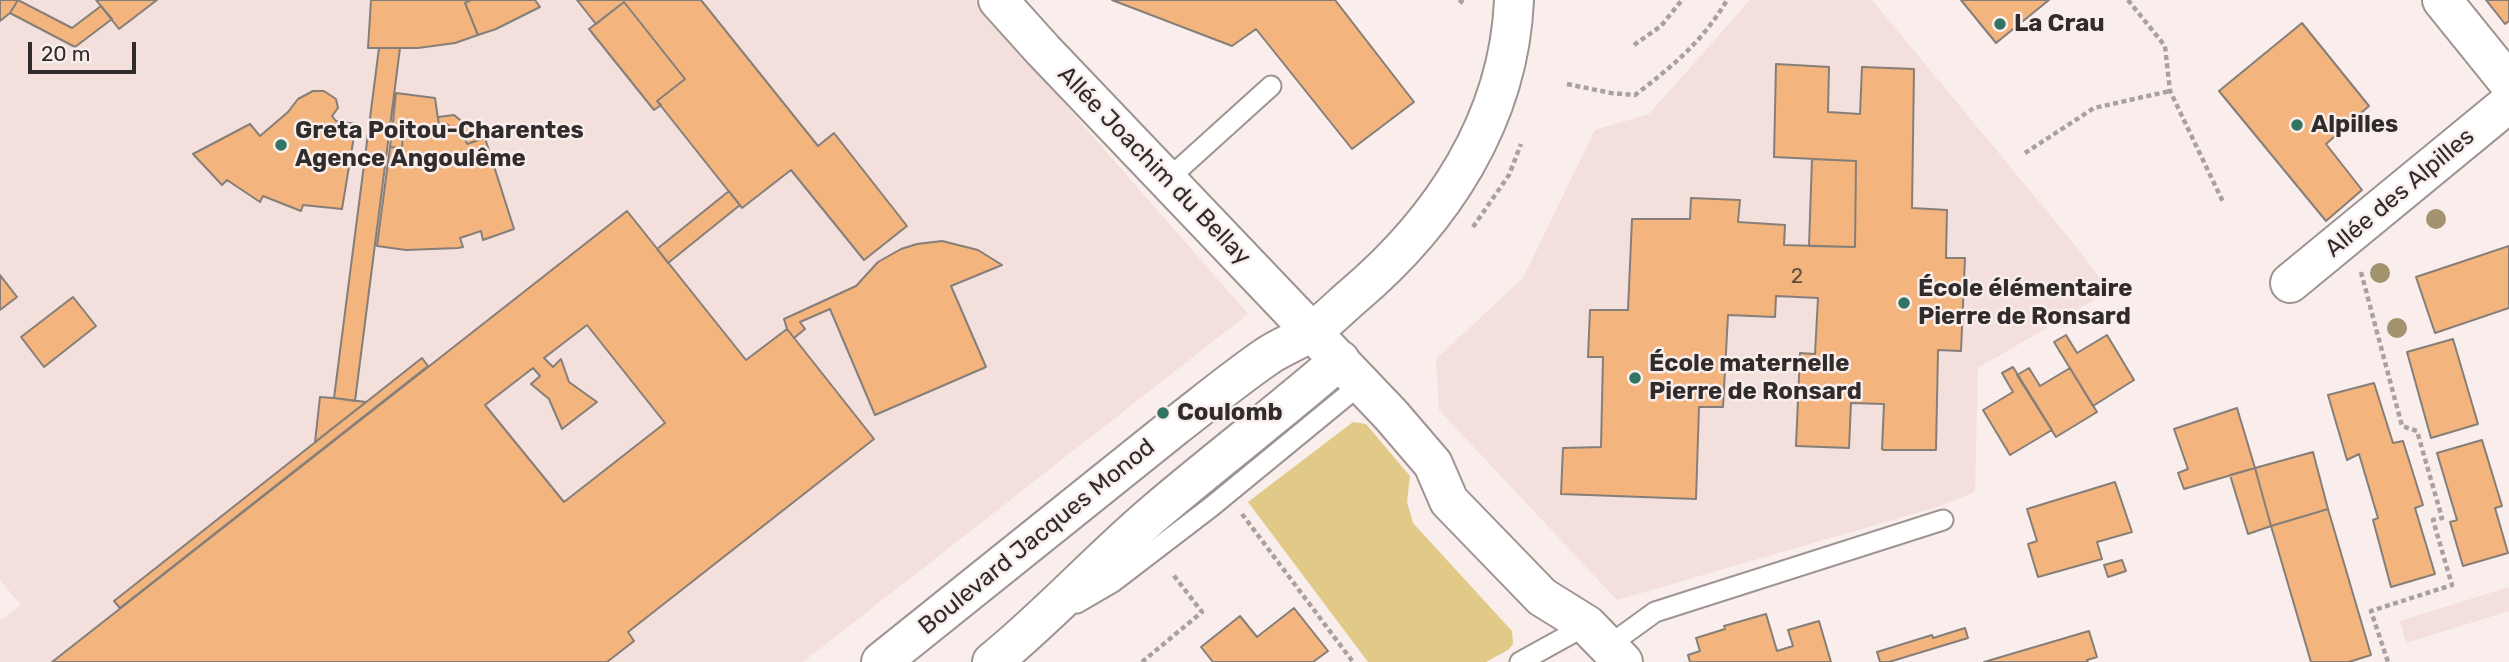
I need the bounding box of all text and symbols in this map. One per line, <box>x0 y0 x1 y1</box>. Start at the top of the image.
place label: La Crau <box>2014 10 2105 38</box>
marker: La Crau <box>1992 16 2008 32</box>
scale bar <box>32 28 140 72</box>
text: 20 m <box>41 41 90 66</box>
street label: Allée Joachim du Bellay <box>1051 60 1257 272</box>
place label: Alpilles <box>2311 111 2398 139</box>
place label: Greta Poitou-Charentes Agence Angoulême <box>295 117 584 173</box>
marker: Alpilles <box>2289 117 2305 133</box>
street label: Allée des Alpilles <box>2320 122 2480 264</box>
marker: Greta Poitou-Charentes Agence Angoulême <box>273 137 289 153</box>
house number: 2 <box>1791 264 1803 290</box>
place label: École élémentaire Pierre de Ronsard <box>1918 275 2133 331</box>
marker: École élémentaire Pierre de Ronsard <box>1896 295 1912 311</box>
place label: École maternelle Pierre de Ronsard <box>1649 350 1862 406</box>
marker: École maternelle Pierre de Ronsard <box>1627 370 1643 386</box>
place label: Coulomb <box>1177 399 1283 427</box>
marker: Coulomb <box>1155 405 1171 421</box>
street label: Boulevard Jacques Monod <box>913 433 1161 641</box>

